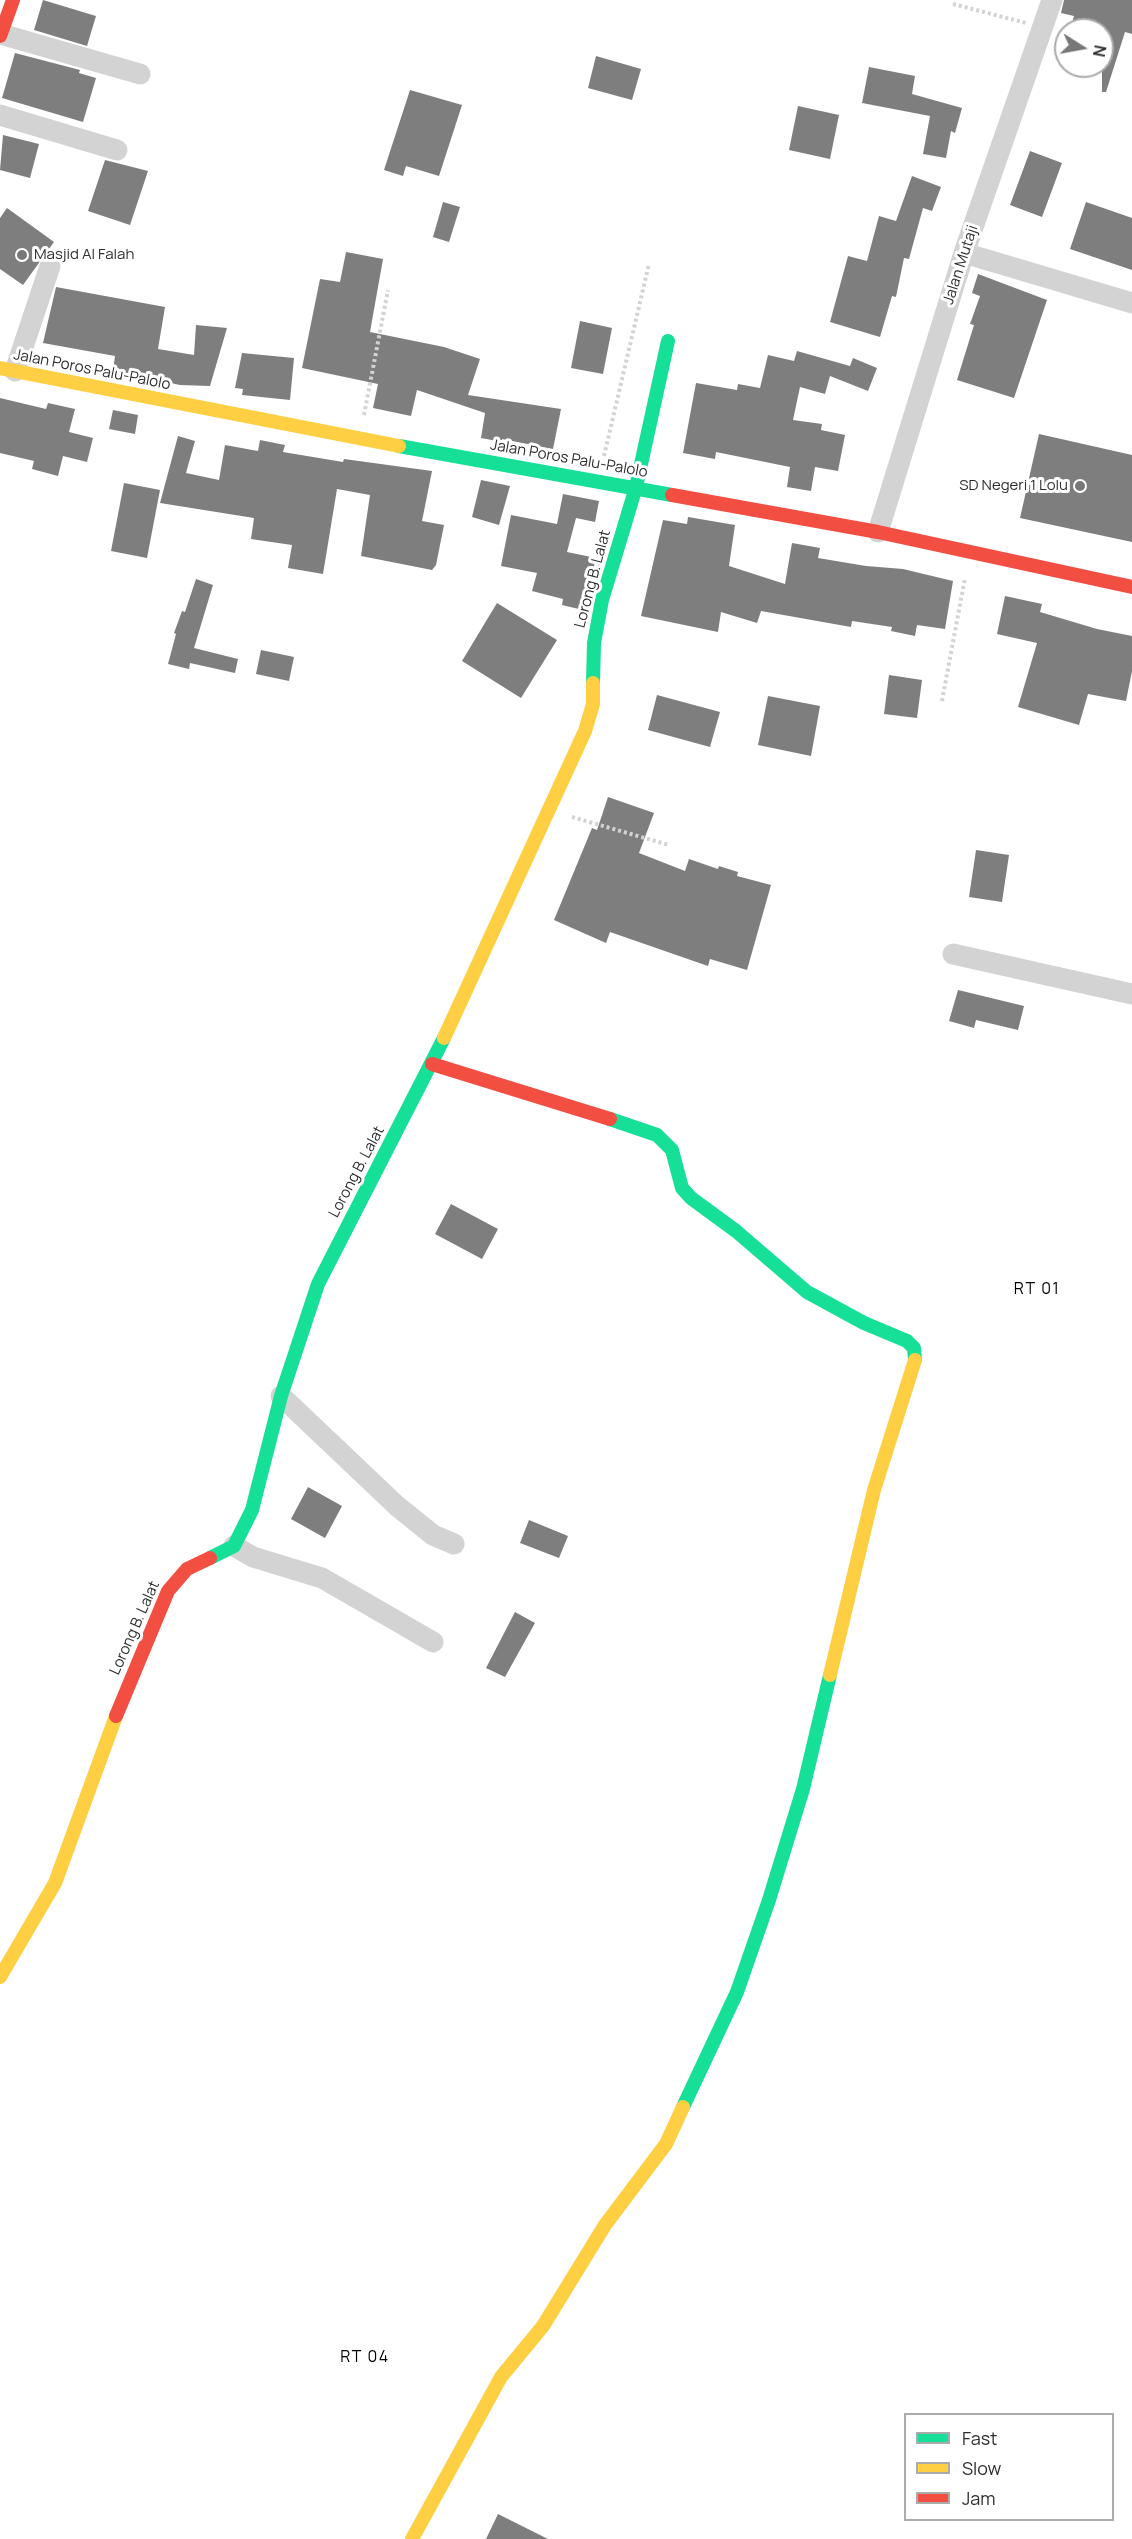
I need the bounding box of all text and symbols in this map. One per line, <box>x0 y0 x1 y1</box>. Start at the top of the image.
north arrow <box>1054 18 1114 78</box>
text: N <box>1088 43 1112 59</box>
street label: Jalan Mutaji <box>940 223 982 307</box>
place label: Masjid Al Falah <box>34 246 134 264</box>
marker: Masjid Al Falah <box>15 248 29 262</box>
street label: Jalan Poros Palu-Palolo <box>12 346 172 394</box>
street label: Jalan Poros Palu-Palolo <box>489 436 649 482</box>
place label: SD Negeri 1 Lolu <box>959 477 1068 495</box>
marker: SD Negeri 1 Lolu <box>1073 479 1087 493</box>
street label: Lorong B. Lalat <box>571 528 615 630</box>
street label: Lorong B. Lalat <box>325 1123 389 1221</box>
district label: RT 01 <box>1014 1280 1060 1300</box>
street label: Lorong B. Lalat <box>106 1578 164 1678</box>
district label: RT 04 <box>340 2348 390 2368</box>
legend <box>904 2413 1114 2521</box>
text: Fast <box>962 2426 997 2450</box>
text: Slow <box>962 2456 1001 2480</box>
text: Jam <box>962 2486 996 2510</box>

